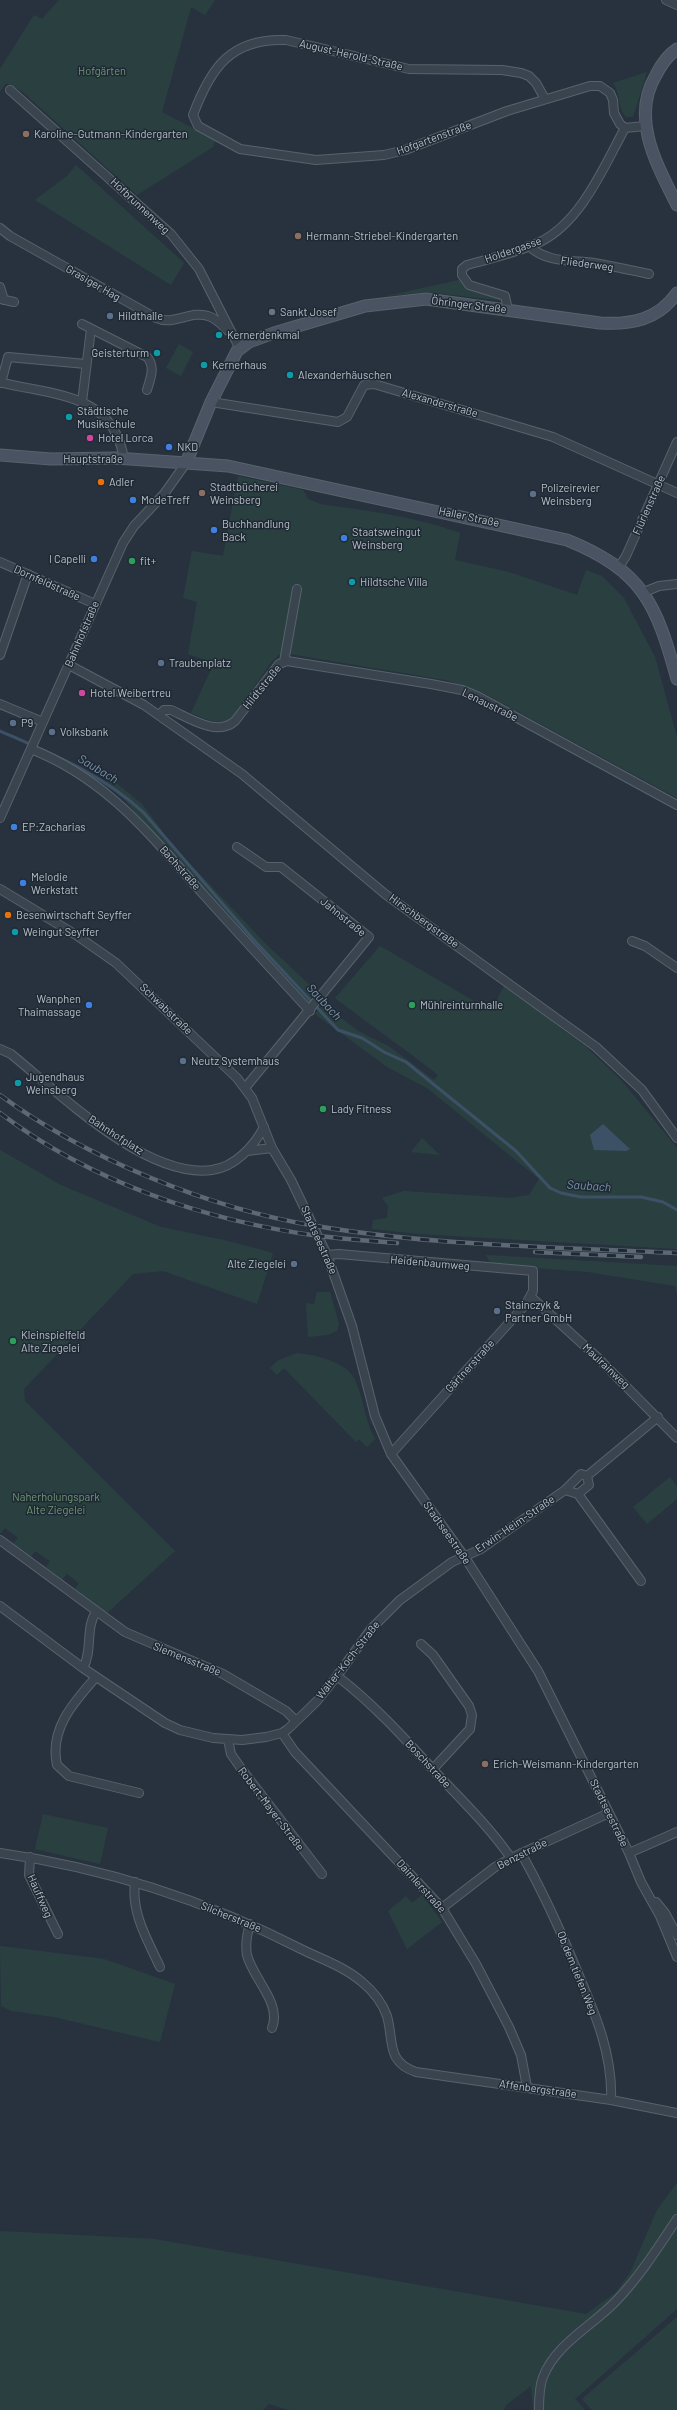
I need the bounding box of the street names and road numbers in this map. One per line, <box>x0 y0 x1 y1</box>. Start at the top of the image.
street label: August-Herold-Straße <box>298 37 404 73</box>
street label: Hofgartenstraße <box>395 118 473 158</box>
street label: Hofbrunnenweg <box>108 175 172 237</box>
street label: Holdergasse <box>483 234 543 266</box>
street label: Fliederweg <box>560 254 614 274</box>
street label: Grasiger Hag <box>63 262 123 304</box>
street label: Öhringer Straße <box>431 294 507 316</box>
street label: Alexanderstraße <box>401 386 479 420</box>
street label: Hauptstraße <box>63 452 123 466</box>
street label: Flürlenstraße <box>630 473 668 537</box>
street label: Haller Straße <box>437 504 501 530</box>
street label: Dornfeldstraße <box>12 562 82 604</box>
street label: Bahnhofstraße <box>62 599 102 669</box>
street label: Hildtstraße <box>240 662 284 712</box>
street label: Lenaustraße <box>460 686 520 724</box>
street label: Bachstraße <box>157 843 203 893</box>
street label: Hirschbergstraße <box>386 891 462 951</box>
street label: Jahnstraße <box>318 895 368 939</box>
street label: Schwabstraße <box>137 981 195 1037</box>
street label: Bahnhofplatz <box>86 1112 146 1158</box>
street label: Stadtseestraße <box>298 1204 340 1276</box>
street label: Heidenbaumweg <box>390 1253 470 1273</box>
street label: Gärtnerstraße <box>443 1337 497 1395</box>
street label: Maulrainweg <box>580 1341 632 1391</box>
street label: Erwin-Heim-Straße <box>473 1492 557 1556</box>
street label: Stadtseestraße <box>420 1499 474 1567</box>
street label: Walter-Koch-Straße <box>313 1618 383 1702</box>
street label: Siemensstraße <box>151 1639 223 1679</box>
street label: Boschstraße <box>402 1737 454 1791</box>
street label: Robert-Mayer-Straße <box>235 1765 307 1853</box>
street label: Stadtseestraße <box>587 1777 631 1849</box>
street label: Benzstraße <box>495 1836 549 1872</box>
street label: Daimlerstraße <box>394 1857 448 1915</box>
street label: Hauffweg <box>25 1872 55 1920</box>
street label: Silcherstraße <box>199 1899 263 1935</box>
street label: Ob dem tiefen Weg <box>554 1929 600 2017</box>
street label: Affenbergstraße <box>498 2077 578 2101</box>

